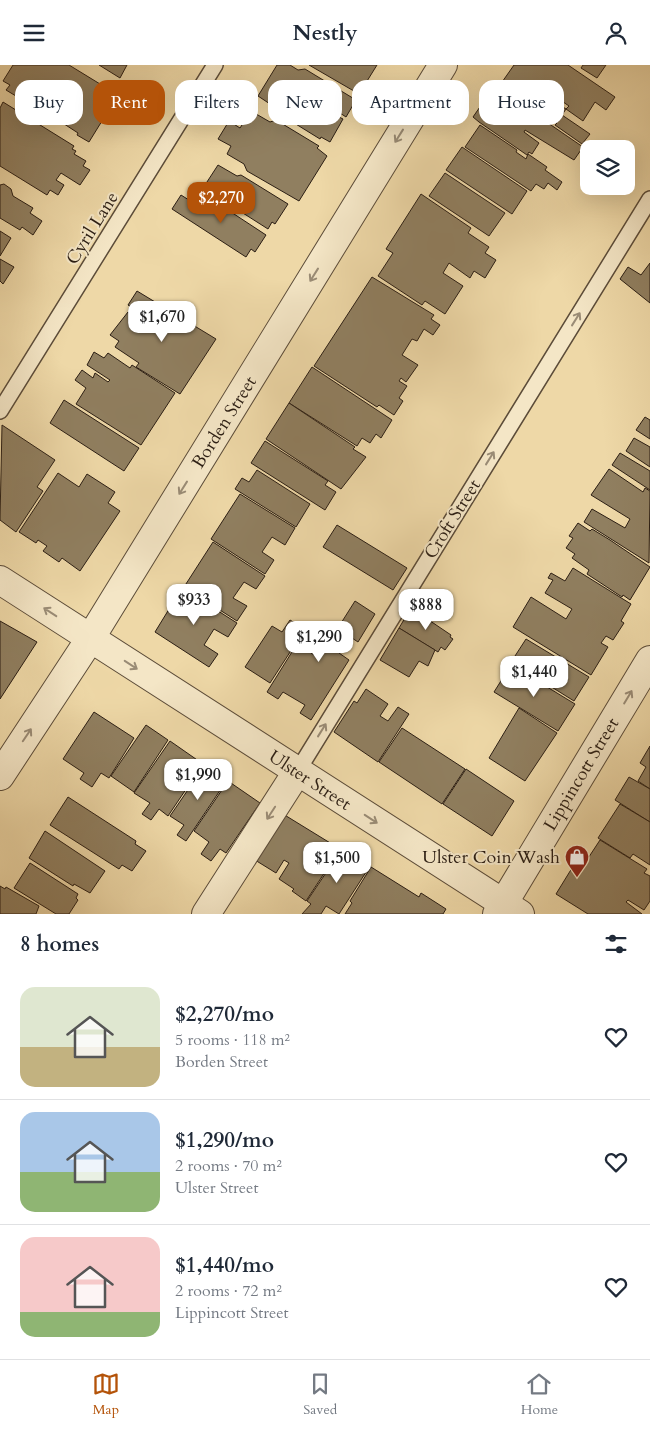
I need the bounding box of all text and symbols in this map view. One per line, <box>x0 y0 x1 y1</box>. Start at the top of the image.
text: Nestly <box>293 18 357 48</box>
icon: menu <box>20 19 48 47</box>
icon: person <box>602 19 630 47</box>
chip: Buy <box>15 80 83 125</box>
chip: Rent <box>93 80 165 125</box>
chip: Filters <box>175 80 258 125</box>
chip: New <box>268 80 342 125</box>
chip: Apartment <box>352 80 469 125</box>
chip: House <box>479 80 564 125</box>
one-way arrow <box>393 129 403 143</box>
map controls <box>580 140 635 195</box>
button: layers <box>580 140 635 195</box>
pin: $2,270 <box>180 181 262 224</box>
street label: Cyril Lane <box>60 187 125 269</box>
text: $2,270 <box>198 187 244 209</box>
one-way arrow <box>308 267 318 281</box>
pin: $1,670 <box>121 301 203 343</box>
text: $1,670 <box>139 306 185 328</box>
one-way arrow <box>571 313 581 327</box>
street label: Borden Street <box>186 371 263 473</box>
one-way arrow <box>486 451 496 465</box>
street label: Croft Street <box>418 474 487 564</box>
one-way arrow <box>178 480 188 494</box>
pin: $933 <box>164 583 224 626</box>
text: $933 <box>178 589 210 611</box>
pin: $888 <box>396 589 456 631</box>
text: $888 <box>410 594 442 616</box>
one-way arrow <box>43 607 57 617</box>
pin: $1,290 <box>278 621 360 663</box>
text: $1,290 <box>296 626 342 648</box>
pin: $1,440 <box>493 655 575 698</box>
one-way arrow <box>124 661 138 671</box>
text: $1,440 <box>511 661 557 683</box>
one-way arrow <box>623 690 633 704</box>
street label: Lippincott Street <box>538 713 625 835</box>
one-way arrow <box>317 723 327 737</box>
one-way arrow <box>22 729 32 743</box>
street label: Ulster Street <box>264 744 356 817</box>
pin: $1,990 <box>157 759 239 801</box>
text: $1,990 <box>175 764 221 786</box>
one-way arrow <box>266 806 276 820</box>
one-way arrow <box>364 815 378 825</box>
pin: $1,500 <box>296 841 378 884</box>
shop icon: Ulster Coin Wash <box>564 844 590 878</box>
place label: Ulster Coin Wash <box>422 845 560 870</box>
text: $1,500 <box>314 847 360 869</box>
text: 8 homes <box>20 930 99 959</box>
icon: filters <box>602 930 630 958</box>
text: $2,270/mo <box>175 1000 274 1029</box>
icon: home <box>60 1007 120 1067</box>
icon: heart <box>602 1023 630 1051</box>
text: 5 rooms · 118 m² <box>175 1029 290 1051</box>
text: Borden Street <box>175 1051 268 1073</box>
text: $1,290/mo <box>175 1126 274 1155</box>
icon: home <box>60 1132 120 1192</box>
icon: heart <box>602 1148 630 1176</box>
text: 2 rooms · 70 m² <box>175 1155 282 1177</box>
text: Ulster Street <box>175 1177 258 1199</box>
text: $1,440/mo <box>175 1251 274 1280</box>
icon: home <box>60 1257 120 1317</box>
icon: heart <box>602 1273 630 1301</box>
text: 2 rooms · 72 m² <box>175 1280 282 1302</box>
text: Lippincott Street <box>175 1302 289 1324</box>
tab: Map <box>92 1370 120 1419</box>
tab: Saved <box>303 1370 337 1419</box>
tab: Home <box>521 1370 558 1419</box>

